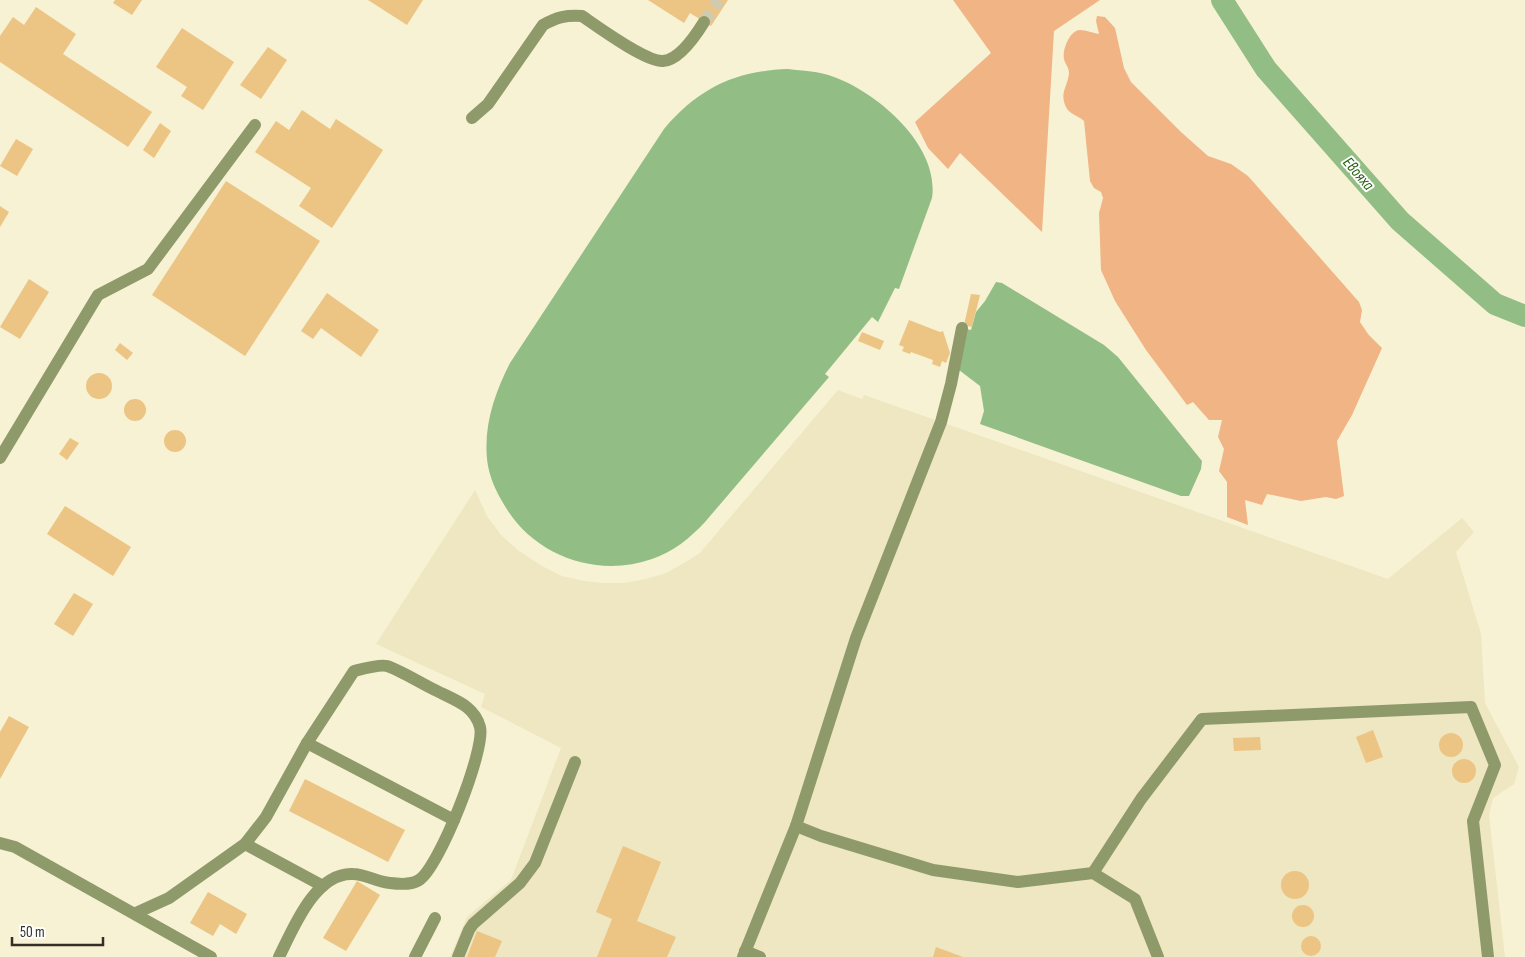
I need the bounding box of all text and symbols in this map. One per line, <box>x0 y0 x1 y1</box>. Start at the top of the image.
water label: Евояха <box>1338 154 1378 195</box>
scale bar <box>12 914 104 946</box>
text: 50 m <box>20 923 45 942</box>

